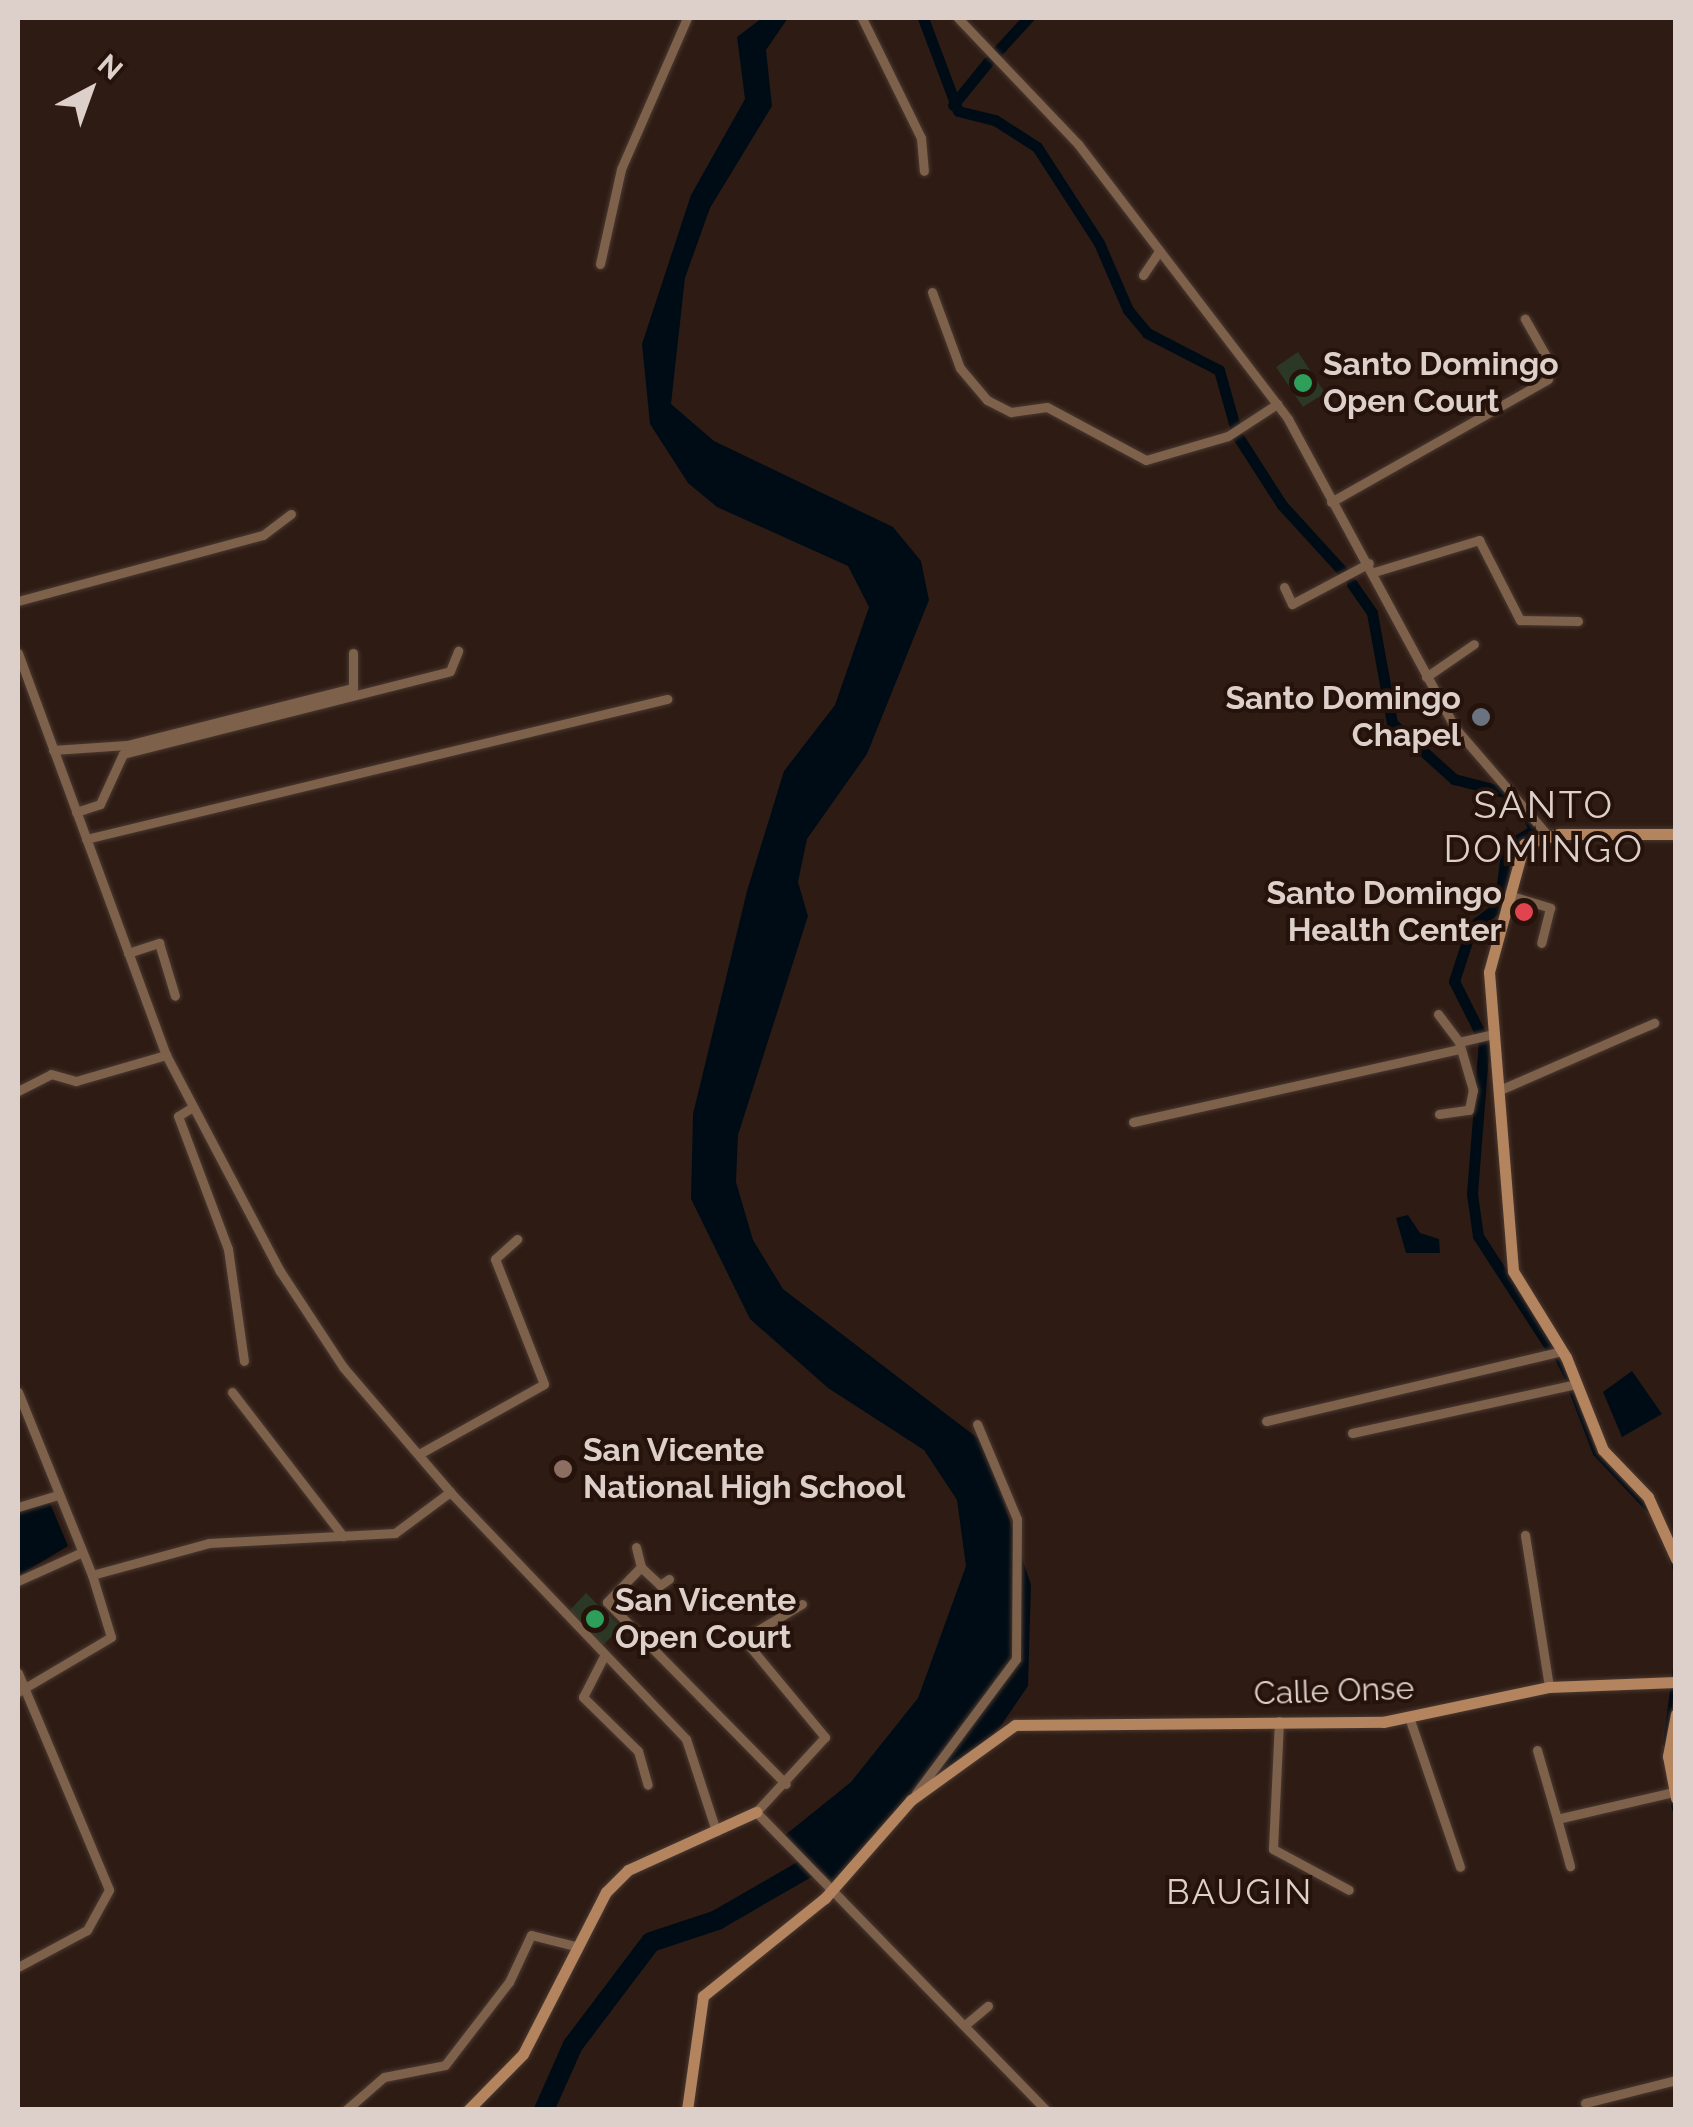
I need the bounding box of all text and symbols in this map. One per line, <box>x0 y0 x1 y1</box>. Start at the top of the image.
north arrow <box>40 40 140 140</box>
text: N <box>91 48 129 86</box>
place label: Santo Domingo Open Court <box>1323 346 1559 421</box>
marker: Santo Domingo Open Court <box>1292 372 1314 394</box>
place label: Santo Domingo Chapel <box>1225 680 1461 755</box>
marker: Santo Domingo Chapel <box>1470 706 1492 728</box>
district label: SANTO DOMINGO <box>1443 782 1645 872</box>
place label: Santo Domingo Health Center <box>1266 875 1502 950</box>
marker: Santo Domingo Health Center <box>1511 899 1537 925</box>
place label: San Vicente National High School <box>583 1432 906 1507</box>
marker: San Vicente National High School <box>552 1458 574 1480</box>
place label: San Vicente Open Court <box>615 1582 797 1657</box>
marker: San Vicente Open Court <box>584 1608 606 1630</box>
street label: Calle Onse <box>1253 1669 1415 1713</box>
district label: BAUGIN <box>1166 1871 1314 1913</box>

